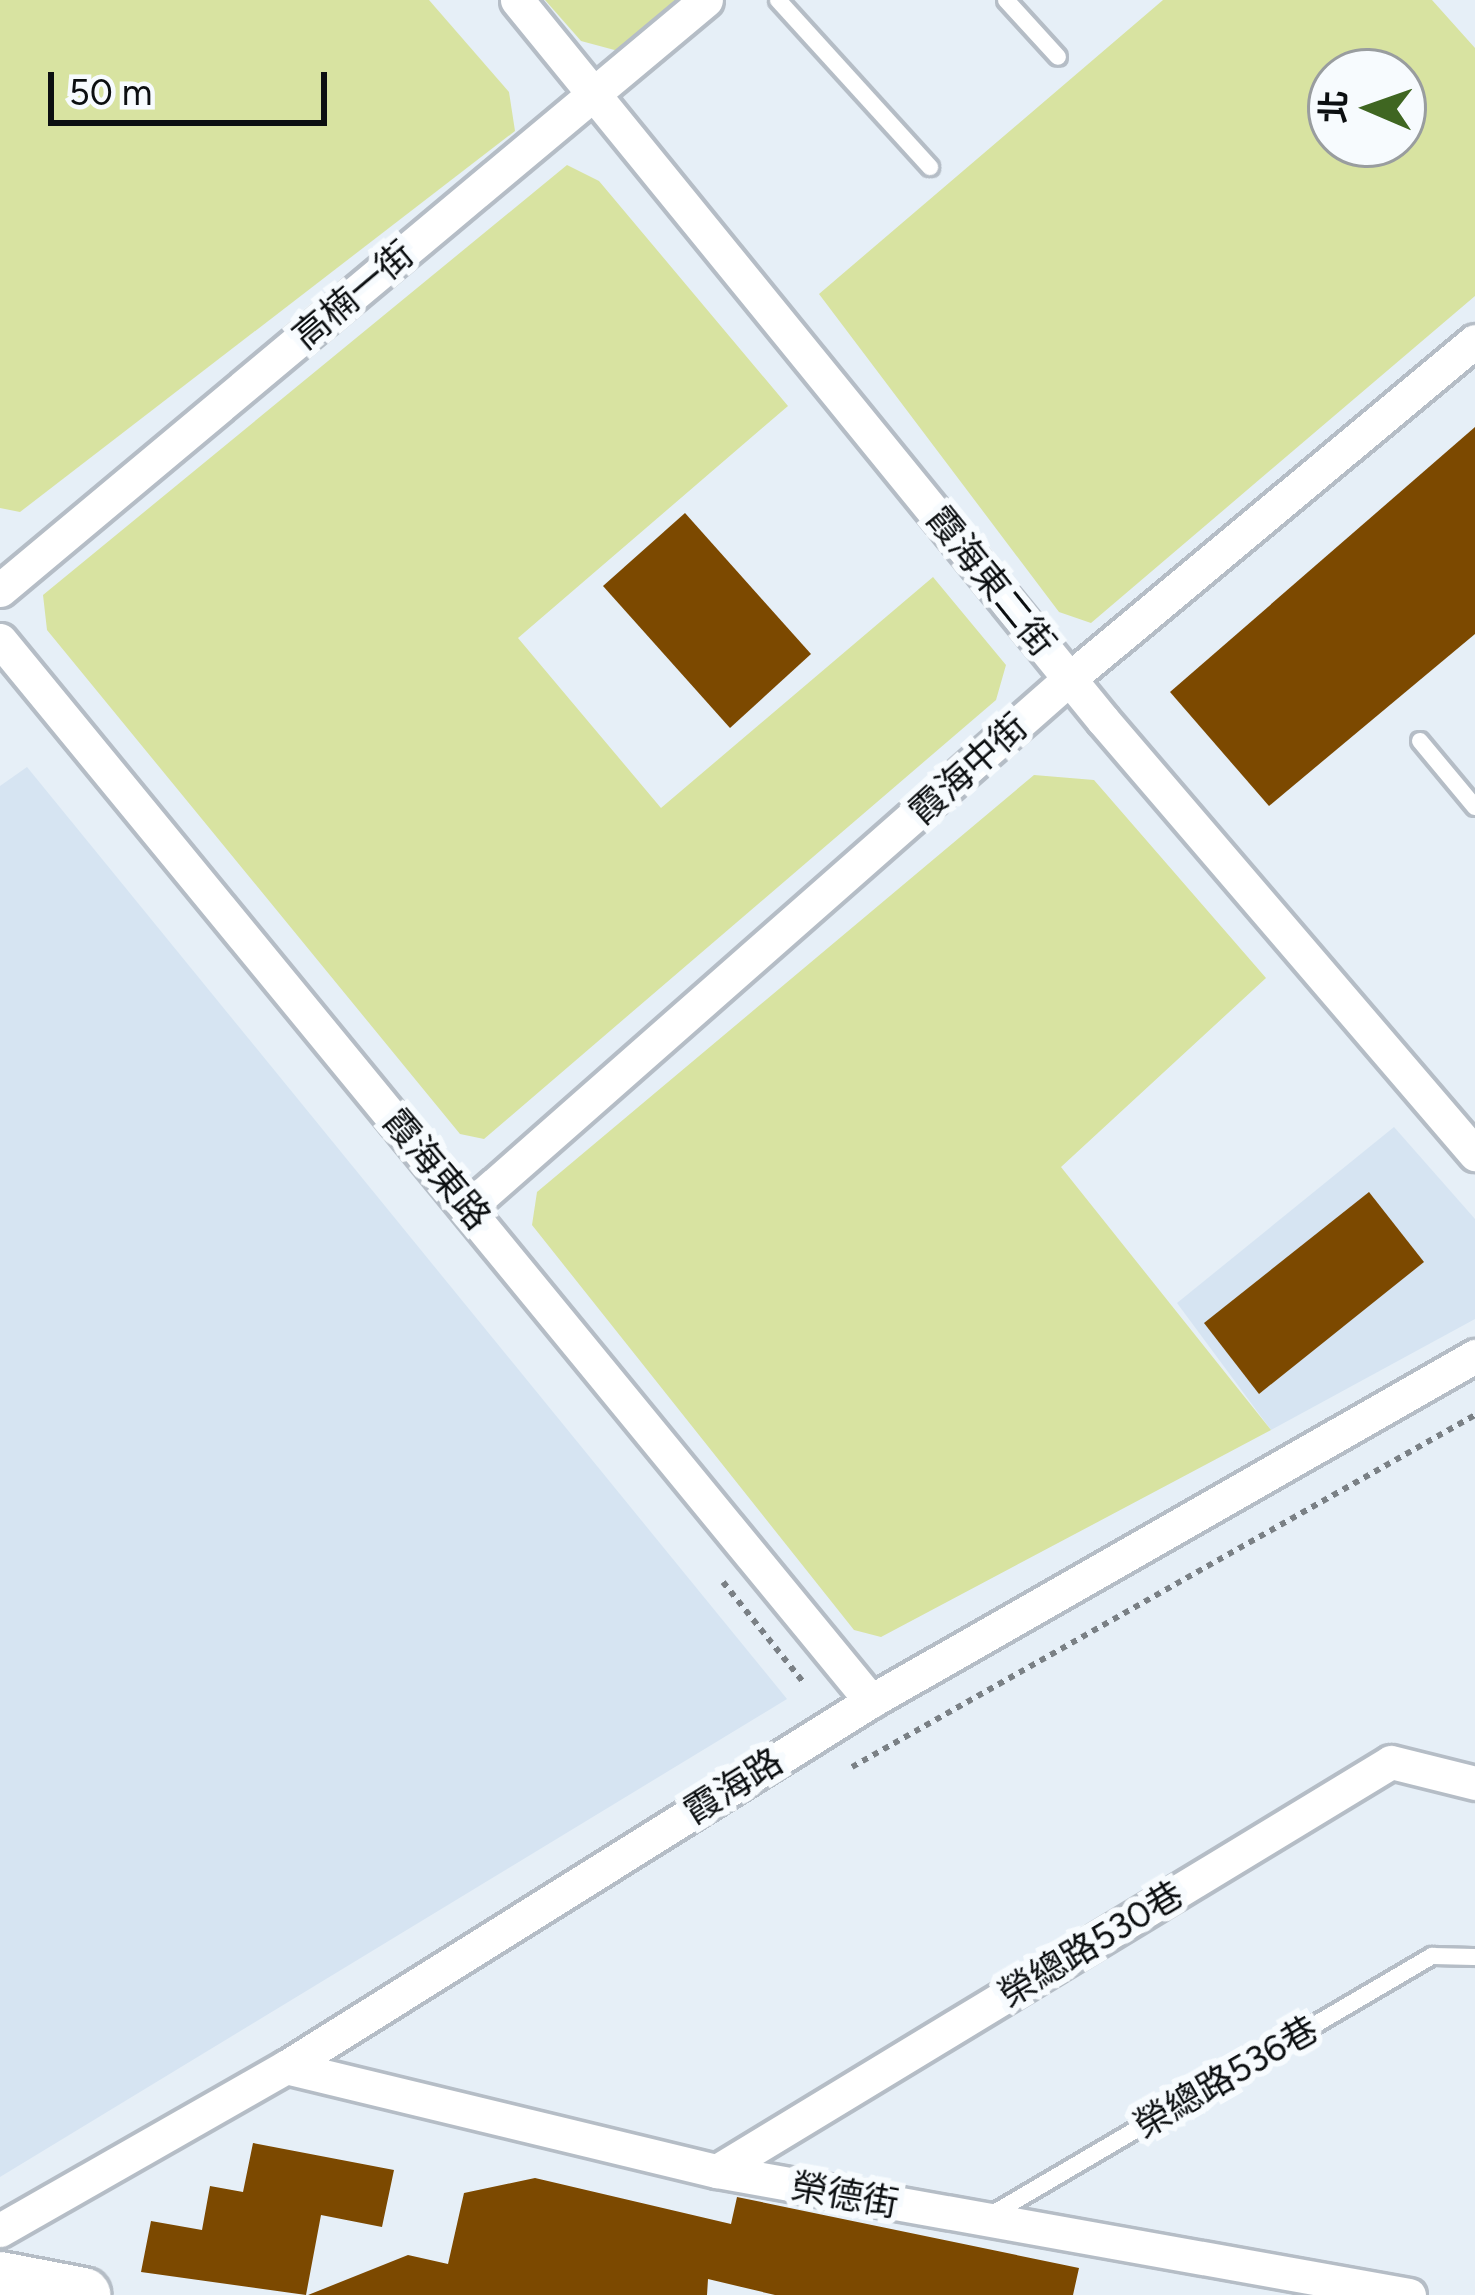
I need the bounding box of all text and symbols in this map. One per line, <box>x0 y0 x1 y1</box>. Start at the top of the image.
scale bar <box>54 48 333 122</box>
north arrow <box>1307 48 1427 168</box>
text: 50 m <box>69 71 152 114</box>
text: 北 <box>1313 90 1354 124</box>
street label: 高楠一街 <box>284 232 422 358</box>
street label: 霞海東二街 <box>918 497 1064 665</box>
street label: 霞海中街 <box>900 705 1036 833</box>
street label: 霞海東路 <box>374 1100 500 1238</box>
street label: 霞海路 <box>676 1739 790 1833</box>
street label: 榮總路530巷 <box>991 1872 1191 2016</box>
street label: 榮總路536巷 <box>1127 2007 1325 2147</box>
street label: 榮德街 <box>788 2164 902 2226</box>

